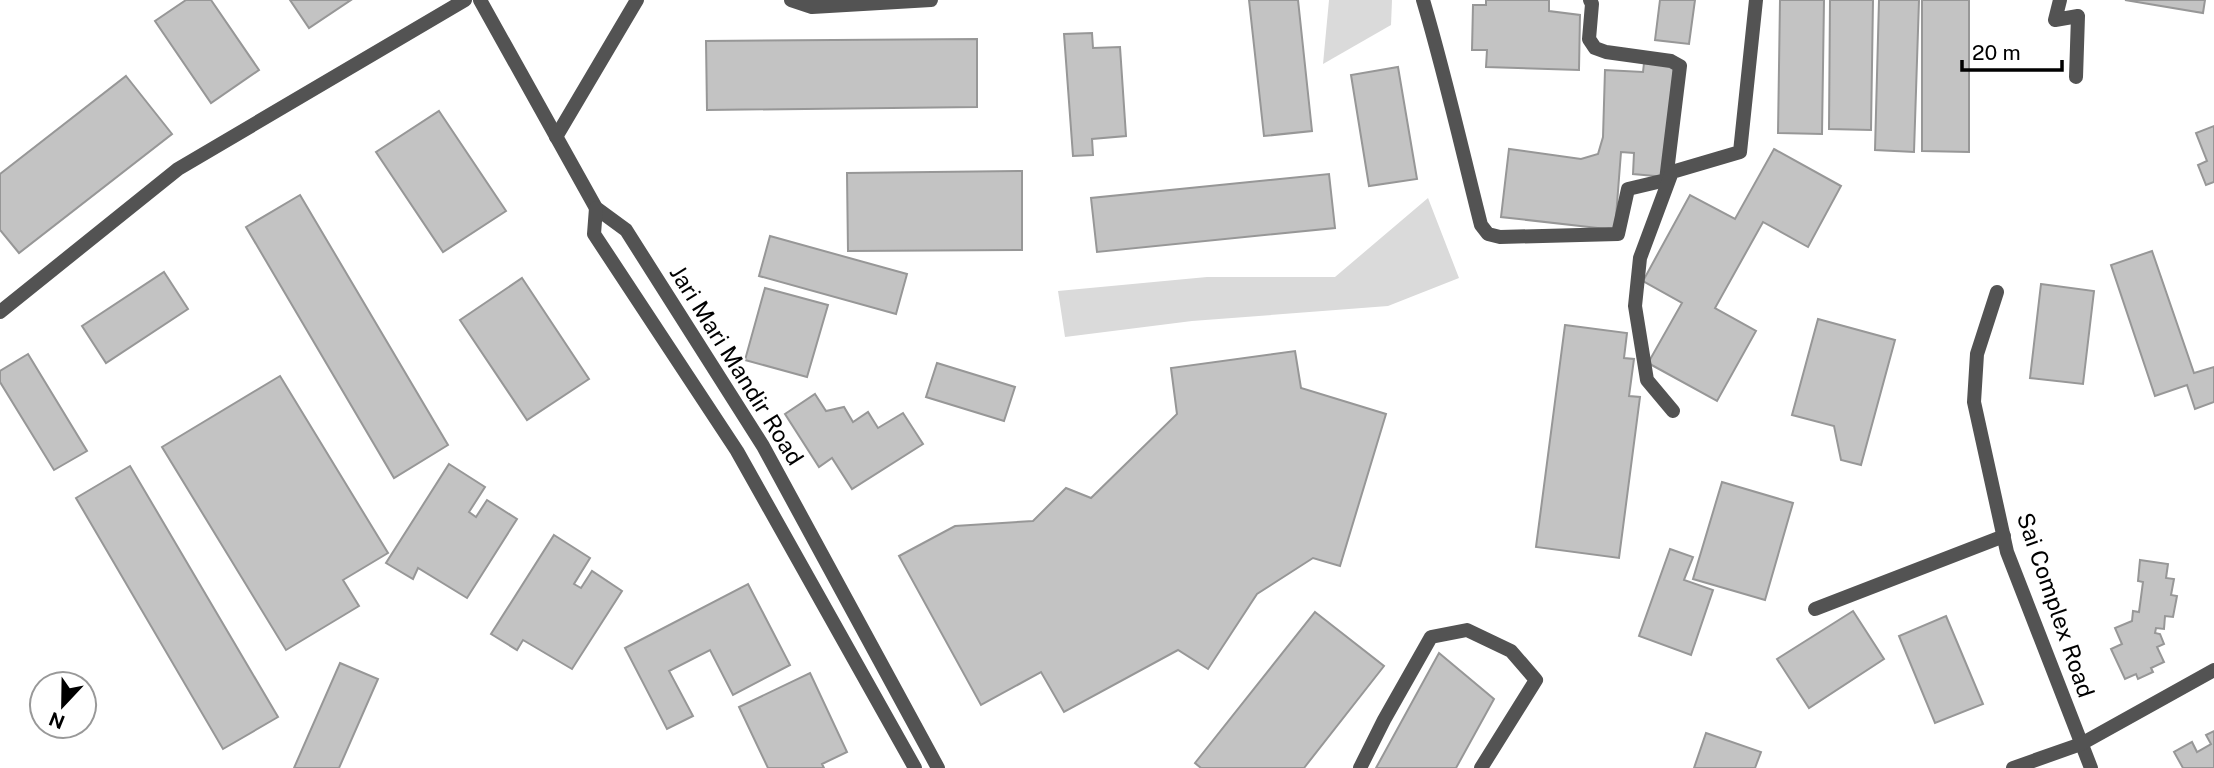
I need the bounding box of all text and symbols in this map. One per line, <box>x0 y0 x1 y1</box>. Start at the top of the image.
scale bar <box>1962 28 2062 72</box>
text: 20 m <box>1972 40 2021 65</box>
street label: Jari Mari Mandir Road <box>665 260 809 470</box>
street label: Sai Complex Road <box>2012 509 2100 701</box>
north arrow <box>28 670 98 740</box>
text: N <box>46 708 68 734</box>

